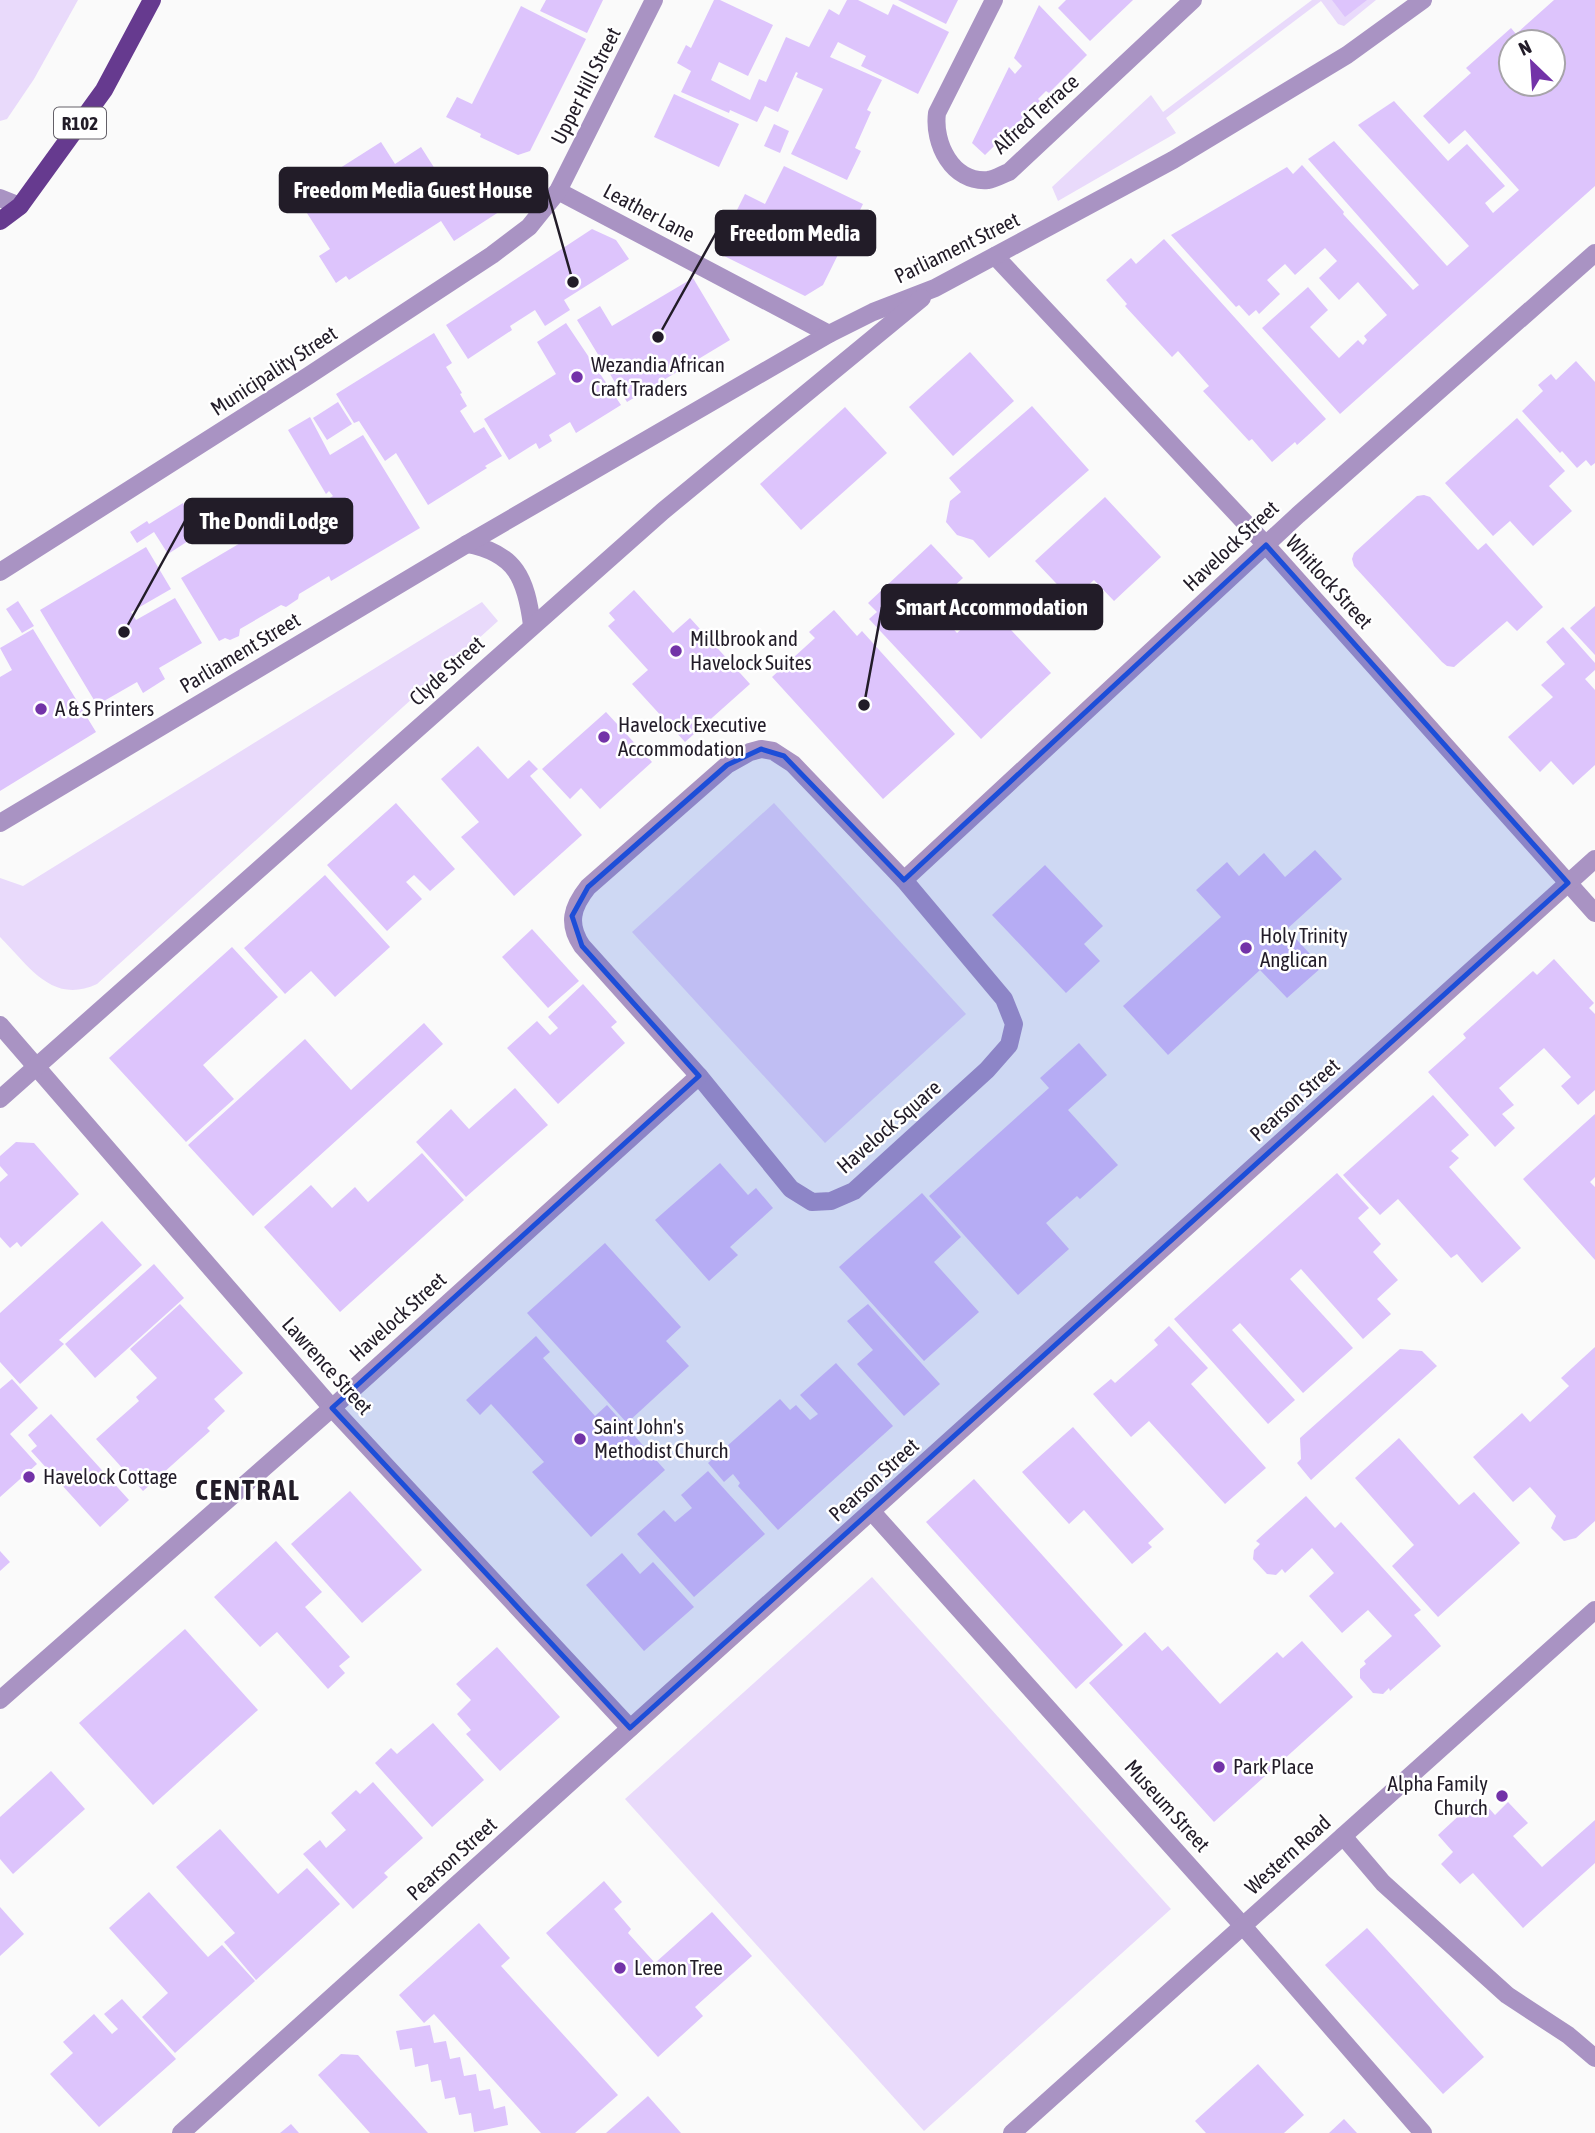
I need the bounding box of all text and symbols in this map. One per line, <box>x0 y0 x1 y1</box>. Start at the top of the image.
street label: Upper Hill Street <box>545 23 625 148</box>
north arrow <box>1497 28 1567 98</box>
text: N <box>1515 35 1535 60</box>
street label: Alfred Terrace <box>988 69 1083 158</box>
road number: R102 <box>54 108 106 139</box>
callout: Freedom Media Guest House <box>280 168 547 212</box>
text: Freedom Media Guest House <box>294 177 532 203</box>
street label: Leather Lane <box>600 178 699 246</box>
street label: Parliament Street <box>890 207 1023 288</box>
callout: Freedom Media <box>716 211 875 255</box>
text: Freedom Media <box>730 220 860 246</box>
street label: Municipality Street <box>206 320 341 420</box>
place label: Wezandia African Craft Traders <box>591 352 725 400</box>
marker: Wezandia African Craft Traders <box>569 369 585 385</box>
street label: Havelock Street <box>1178 495 1283 595</box>
callout: The Dondi Lodge <box>185 499 352 543</box>
text: The Dondi Lodge <box>199 508 339 534</box>
street label: Whitlock Street <box>1282 530 1378 633</box>
callout: Smart Accommodation <box>882 585 1102 629</box>
text: Smart Accommodation <box>896 594 1088 620</box>
street label: Parliament Street <box>175 607 304 697</box>
place label: Millbrook and Havelock Suites <box>690 626 812 674</box>
street label: Clyde Street <box>404 631 488 710</box>
marker: Millbrook and Havelock Suites <box>668 643 684 659</box>
place label: A & S Printers <box>55 696 154 720</box>
marker: A & S Printers <box>33 701 49 717</box>
place label: Havelock Executive Accommodation <box>618 712 766 760</box>
marker: Havelock Executive Accommodation <box>596 729 612 745</box>
place label: Holy Trinity Anglican <box>1260 923 1348 971</box>
marker: Holy Trinity Anglican <box>1238 940 1254 956</box>
street label: Pearson Street <box>1245 1053 1344 1146</box>
street label: Havelock Square <box>832 1075 945 1178</box>
street label: Havelock Street <box>344 1267 450 1366</box>
street label: Lawrence Street <box>278 1312 378 1419</box>
place label: Saint John's Methodist Church <box>594 1414 729 1462</box>
marker: Saint John's Methodist Church <box>572 1431 588 1447</box>
street label: Pearson Street <box>824 1433 923 1526</box>
place label: Havelock Cottage <box>43 1464 177 1488</box>
marker: Havelock Cottage <box>21 1469 37 1485</box>
district label: CENTRAL <box>195 1474 301 1506</box>
street label: Museum Street <box>1120 1754 1215 1856</box>
place label: Park Place <box>1233 1754 1314 1778</box>
marker: Park Place <box>1211 1759 1227 1775</box>
place label: Alpha Family Church <box>1388 1771 1488 1819</box>
marker: Alpha Family Church <box>1494 1788 1510 1804</box>
street label: Western Road <box>1240 1810 1335 1899</box>
street label: Pearson Street <box>402 1812 501 1905</box>
place label: Lemon Tree <box>634 1955 723 1979</box>
marker: Lemon Tree <box>612 1960 628 1976</box>

